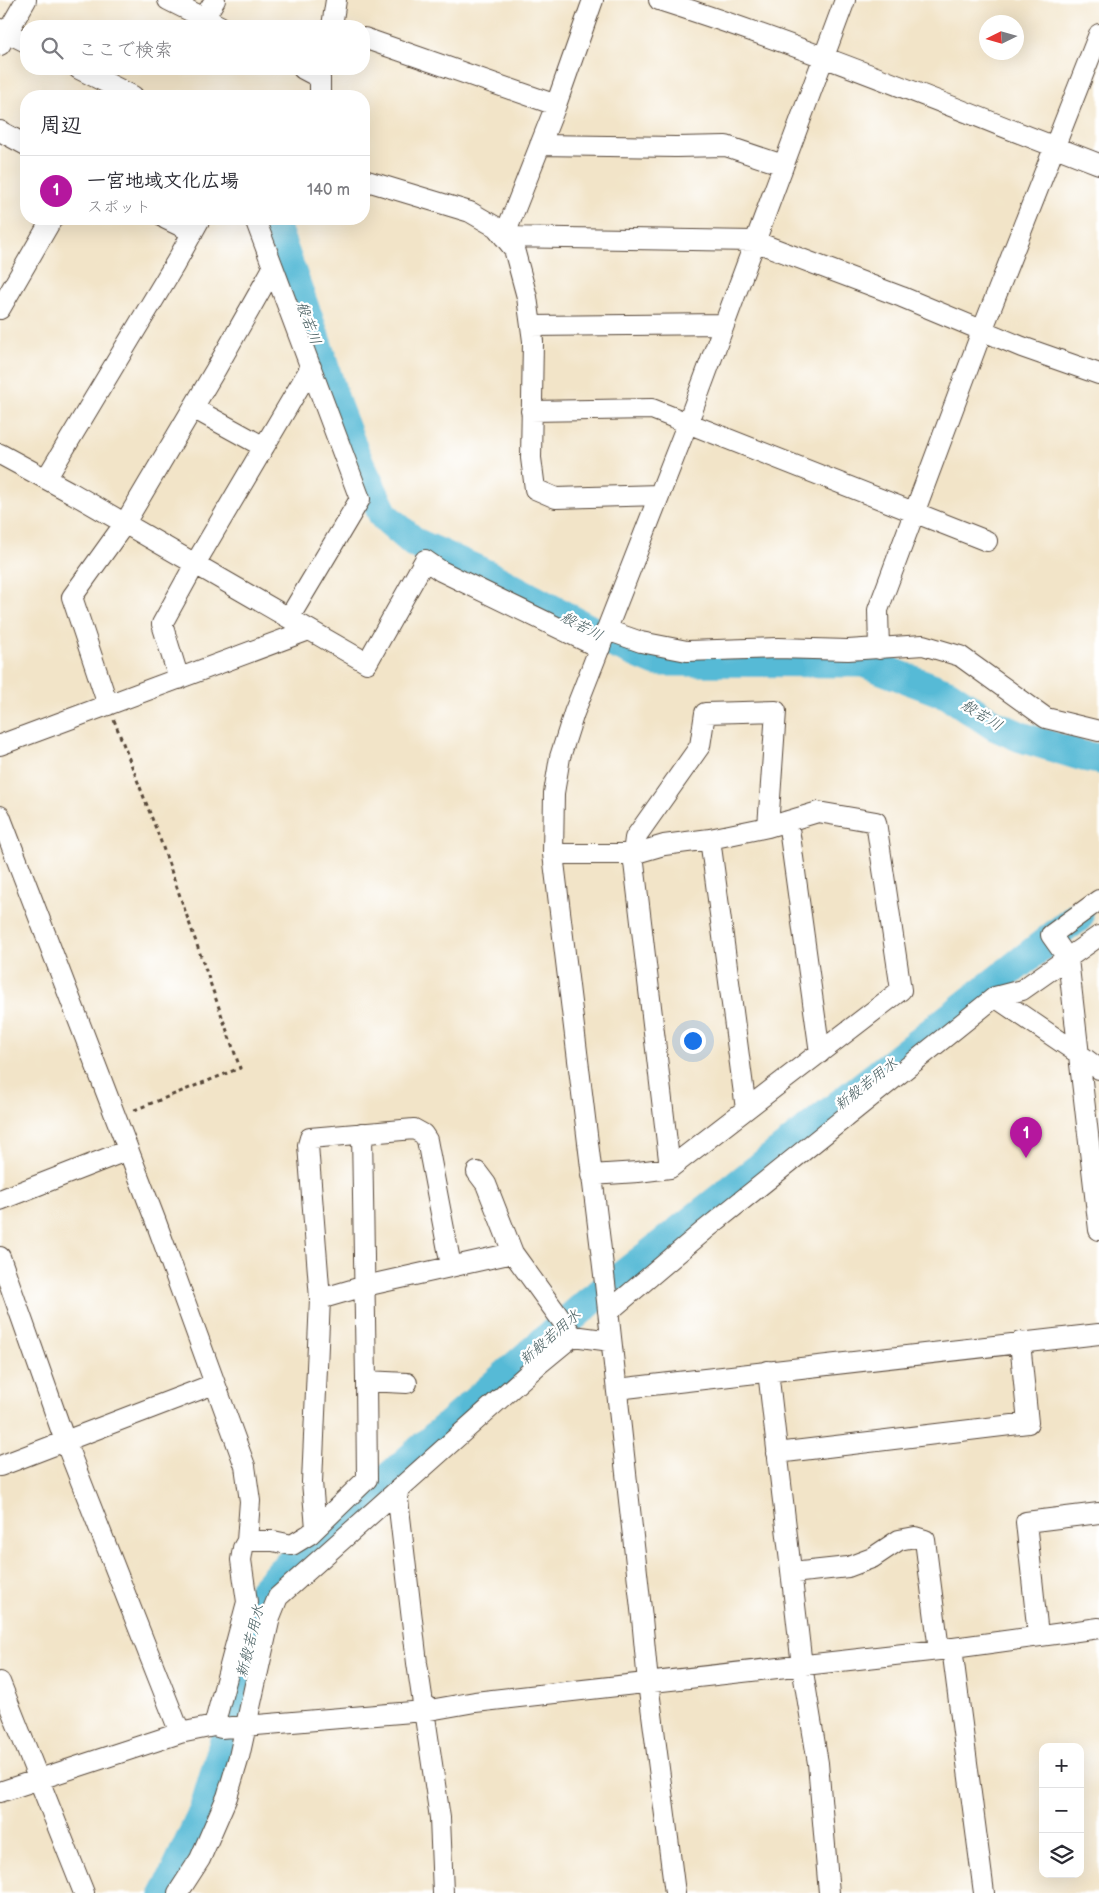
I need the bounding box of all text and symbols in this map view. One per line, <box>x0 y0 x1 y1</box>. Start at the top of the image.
north arrow <box>979 15 1024 60</box>
search box <box>20 20 370 75</box>
icon: search <box>38 34 66 62</box>
text: ここで検索 <box>78 39 173 62</box>
text: 周辺 <box>40 113 82 138</box>
text: 一宮地域文化広場 <box>87 170 239 193</box>
text: 1 <box>53 181 59 200</box>
text: 140 m <box>307 181 350 200</box>
text: スポット <box>87 198 151 217</box>
water label: 般若川 <box>292 299 325 348</box>
water label: 般若川 <box>557 607 606 645</box>
water label: 般若川 <box>958 695 1006 735</box>
your location <box>680 1028 706 1054</box>
water label: 新般若用水 <box>831 1054 902 1115</box>
pin: 1 <box>1010 1117 1042 1158</box>
water label: 新般若用水 <box>516 1306 585 1369</box>
water label: 新般若用水 <box>232 1602 269 1680</box>
map controls <box>1039 1743 1084 1878</box>
button: + <box>1039 1743 1084 1788</box>
button: − <box>1039 1788 1084 1833</box>
button: layers <box>1039 1833 1084 1878</box>

